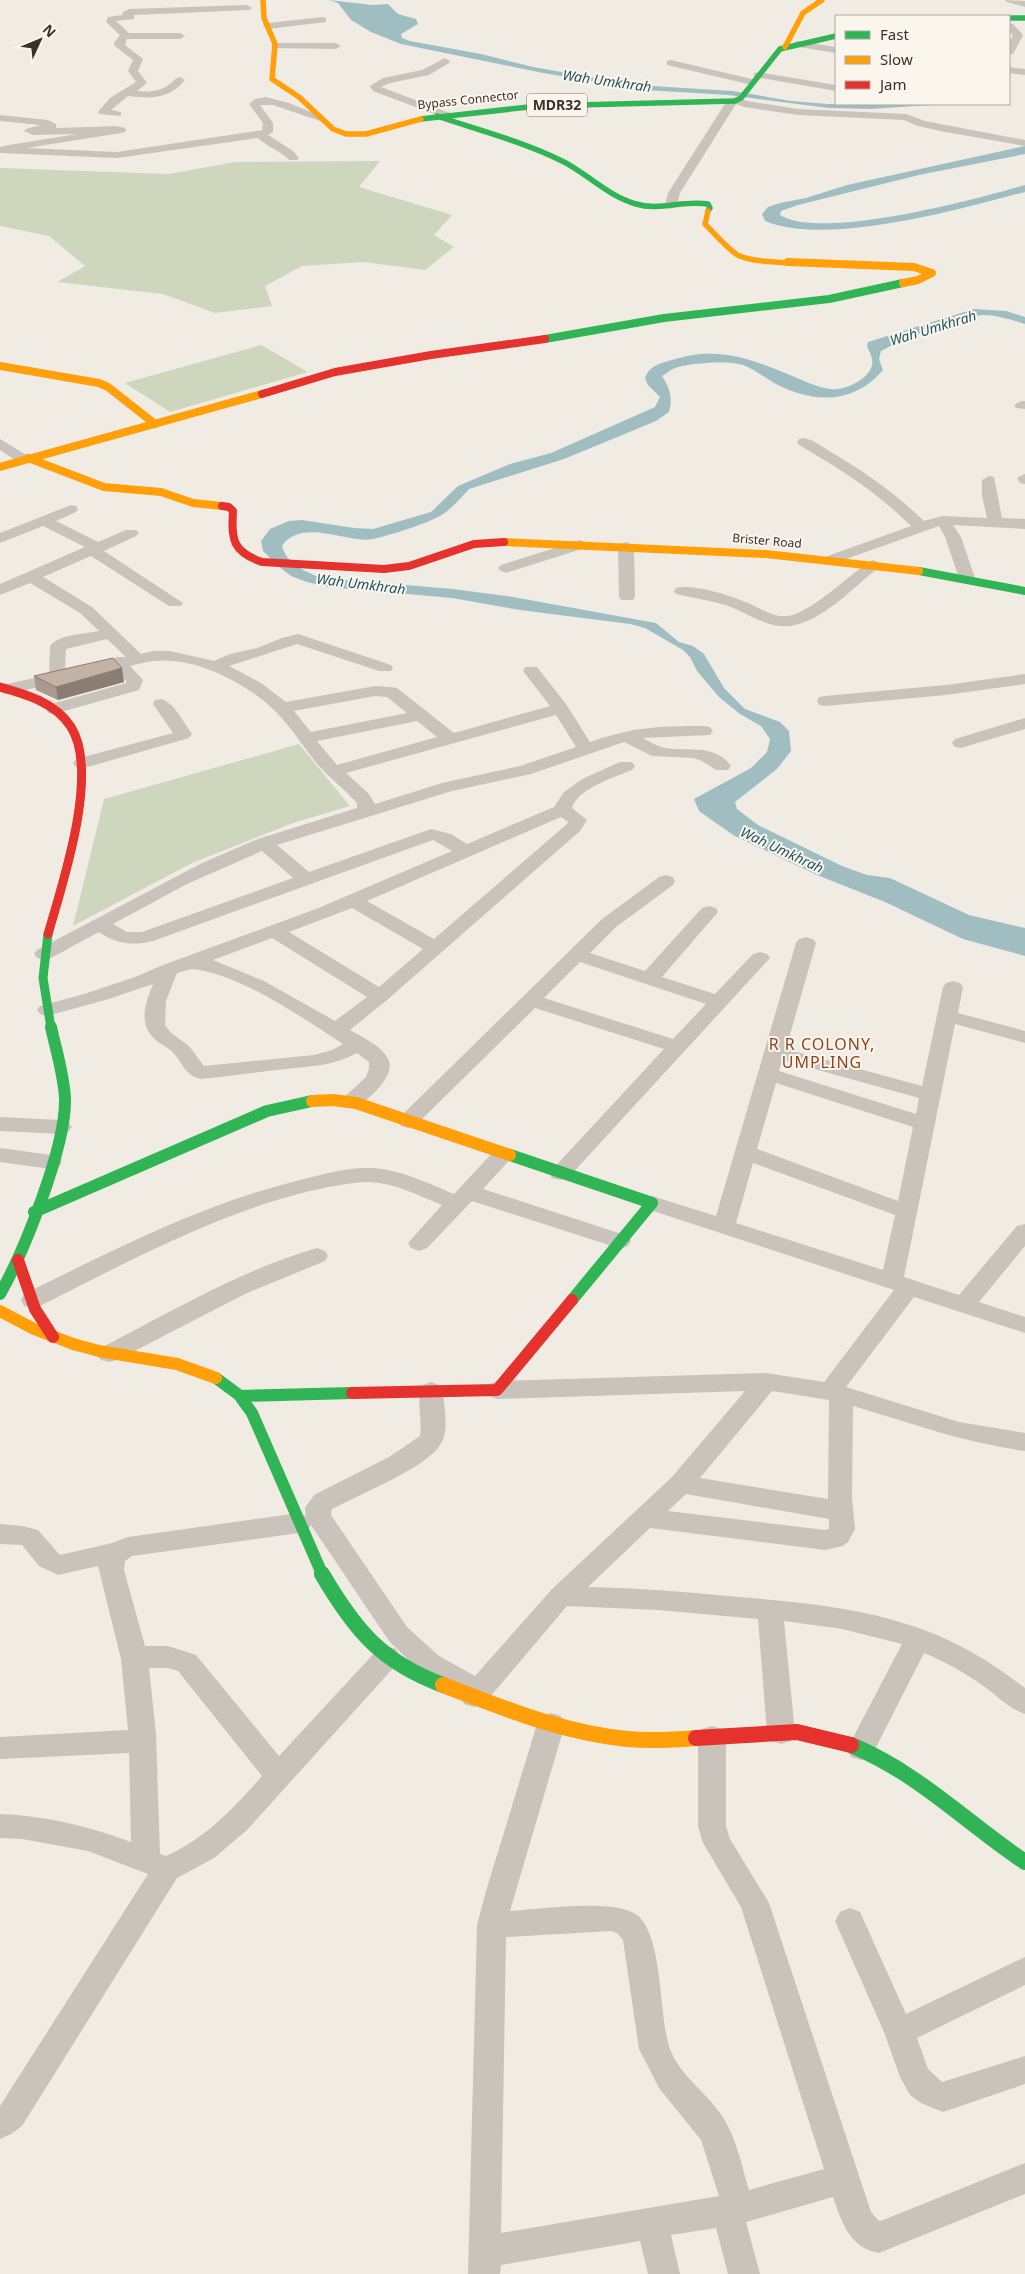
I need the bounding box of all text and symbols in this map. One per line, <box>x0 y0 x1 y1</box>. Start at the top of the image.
north arrow <box>15 15 65 65</box>
legend <box>835 15 1010 105</box>
text: N <box>39 20 61 41</box>
text: Fast <box>880 24 909 44</box>
text: Slow <box>880 49 913 69</box>
water label: Wah Umkhrah <box>561 65 653 96</box>
text: Jam <box>878 74 907 94</box>
street label: Bypass Connector <box>417 86 519 113</box>
road number: MDR32 <box>527 94 587 116</box>
water label: Wah Umkhrah <box>887 305 978 350</box>
street label: Brister Road <box>732 529 802 552</box>
water label: Wah Umkhrah <box>315 569 407 598</box>
water label: Wah Umkhrah <box>738 822 827 877</box>
district label: R R COLONY, UMPLING <box>769 1033 875 1073</box>

